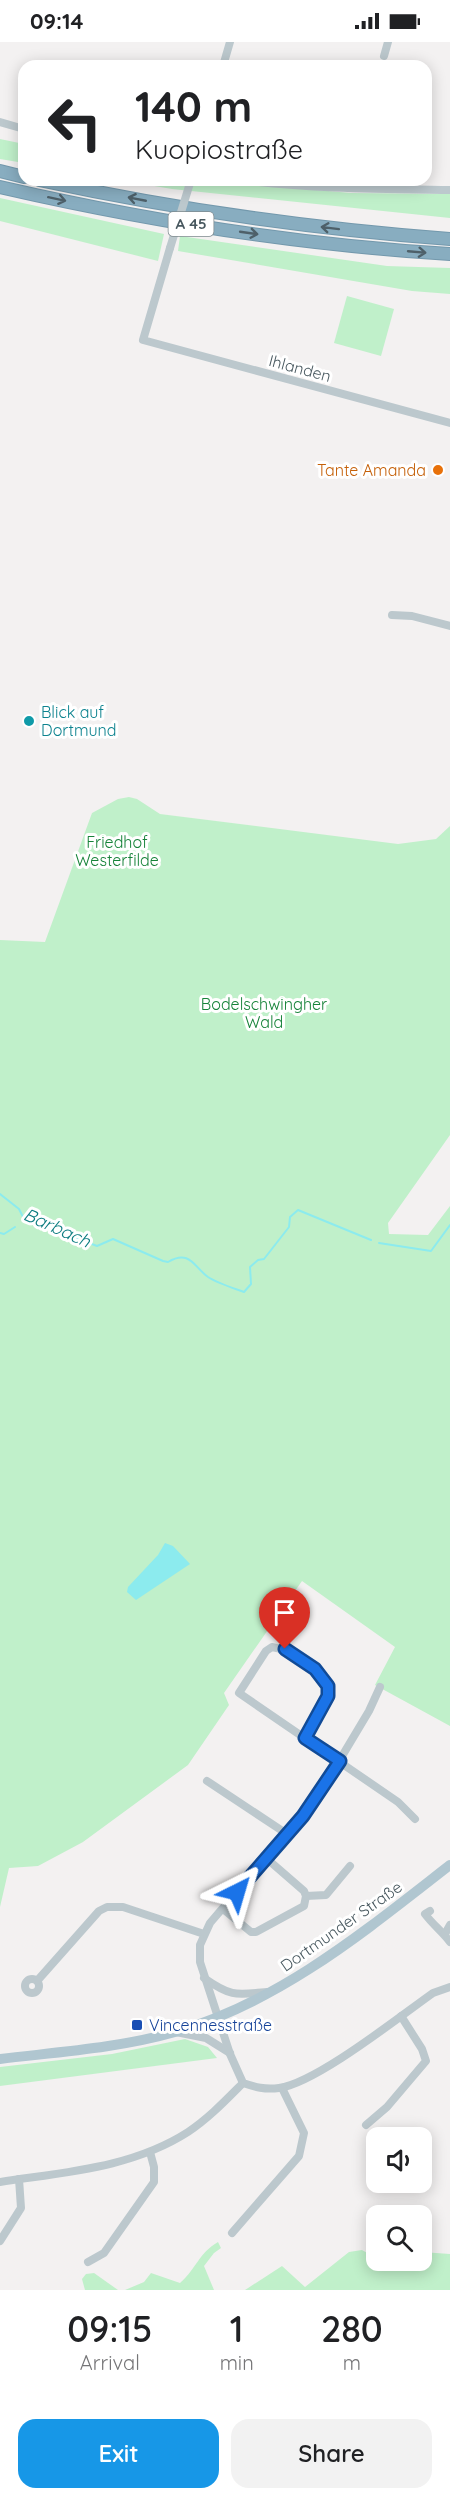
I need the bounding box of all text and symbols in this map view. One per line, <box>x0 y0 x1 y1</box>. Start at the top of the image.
text: 09:14 <box>30 7 84 35</box>
text: 140 m <box>135 80 252 133</box>
icon: left <box>36 84 114 162</box>
text: Kuopiostraße <box>135 132 303 166</box>
one-way arrow <box>47 194 66 206</box>
one-way arrow <box>128 194 147 205</box>
road number: A 45 <box>168 212 213 236</box>
one-way arrow <box>320 222 340 233</box>
one-way arrow <box>239 227 259 238</box>
one-way arrow <box>406 247 426 258</box>
street label: Ihlanden <box>267 350 333 386</box>
place label: Tante Amanda <box>317 460 426 480</box>
marker: Tante Amanda <box>431 463 445 477</box>
place label: Blick auf Dortmund <box>41 702 117 740</box>
marker: Blick auf Dortmund <box>22 714 36 728</box>
park label: Friedhof Westerfilde <box>75 832 159 870</box>
park label: Bodelschwingher Wald <box>201 994 327 1032</box>
water label: Barbach <box>20 1203 95 1253</box>
pin <box>259 1587 310 1649</box>
icon: arrive <box>268 1596 301 1629</box>
position arrow <box>205 1860 269 1924</box>
street label: Dortmunder Straße <box>276 1877 406 1975</box>
place label: Vincennesstraße <box>149 2015 272 2035</box>
marker: Vincennesstraße <box>130 2018 144 2032</box>
map controls <box>366 2127 432 2271</box>
button: sound <box>366 2127 432 2193</box>
button: search <box>366 2205 432 2271</box>
text: 09:15 <box>67 2306 152 2351</box>
text: 1 <box>230 2306 244 2351</box>
text: 280 <box>321 2306 383 2351</box>
text: Arrival <box>80 2350 140 2375</box>
text: min <box>220 2350 254 2375</box>
text: m <box>343 2350 361 2375</box>
button: Exit <box>18 2419 219 2488</box>
button: Share <box>231 2419 432 2488</box>

